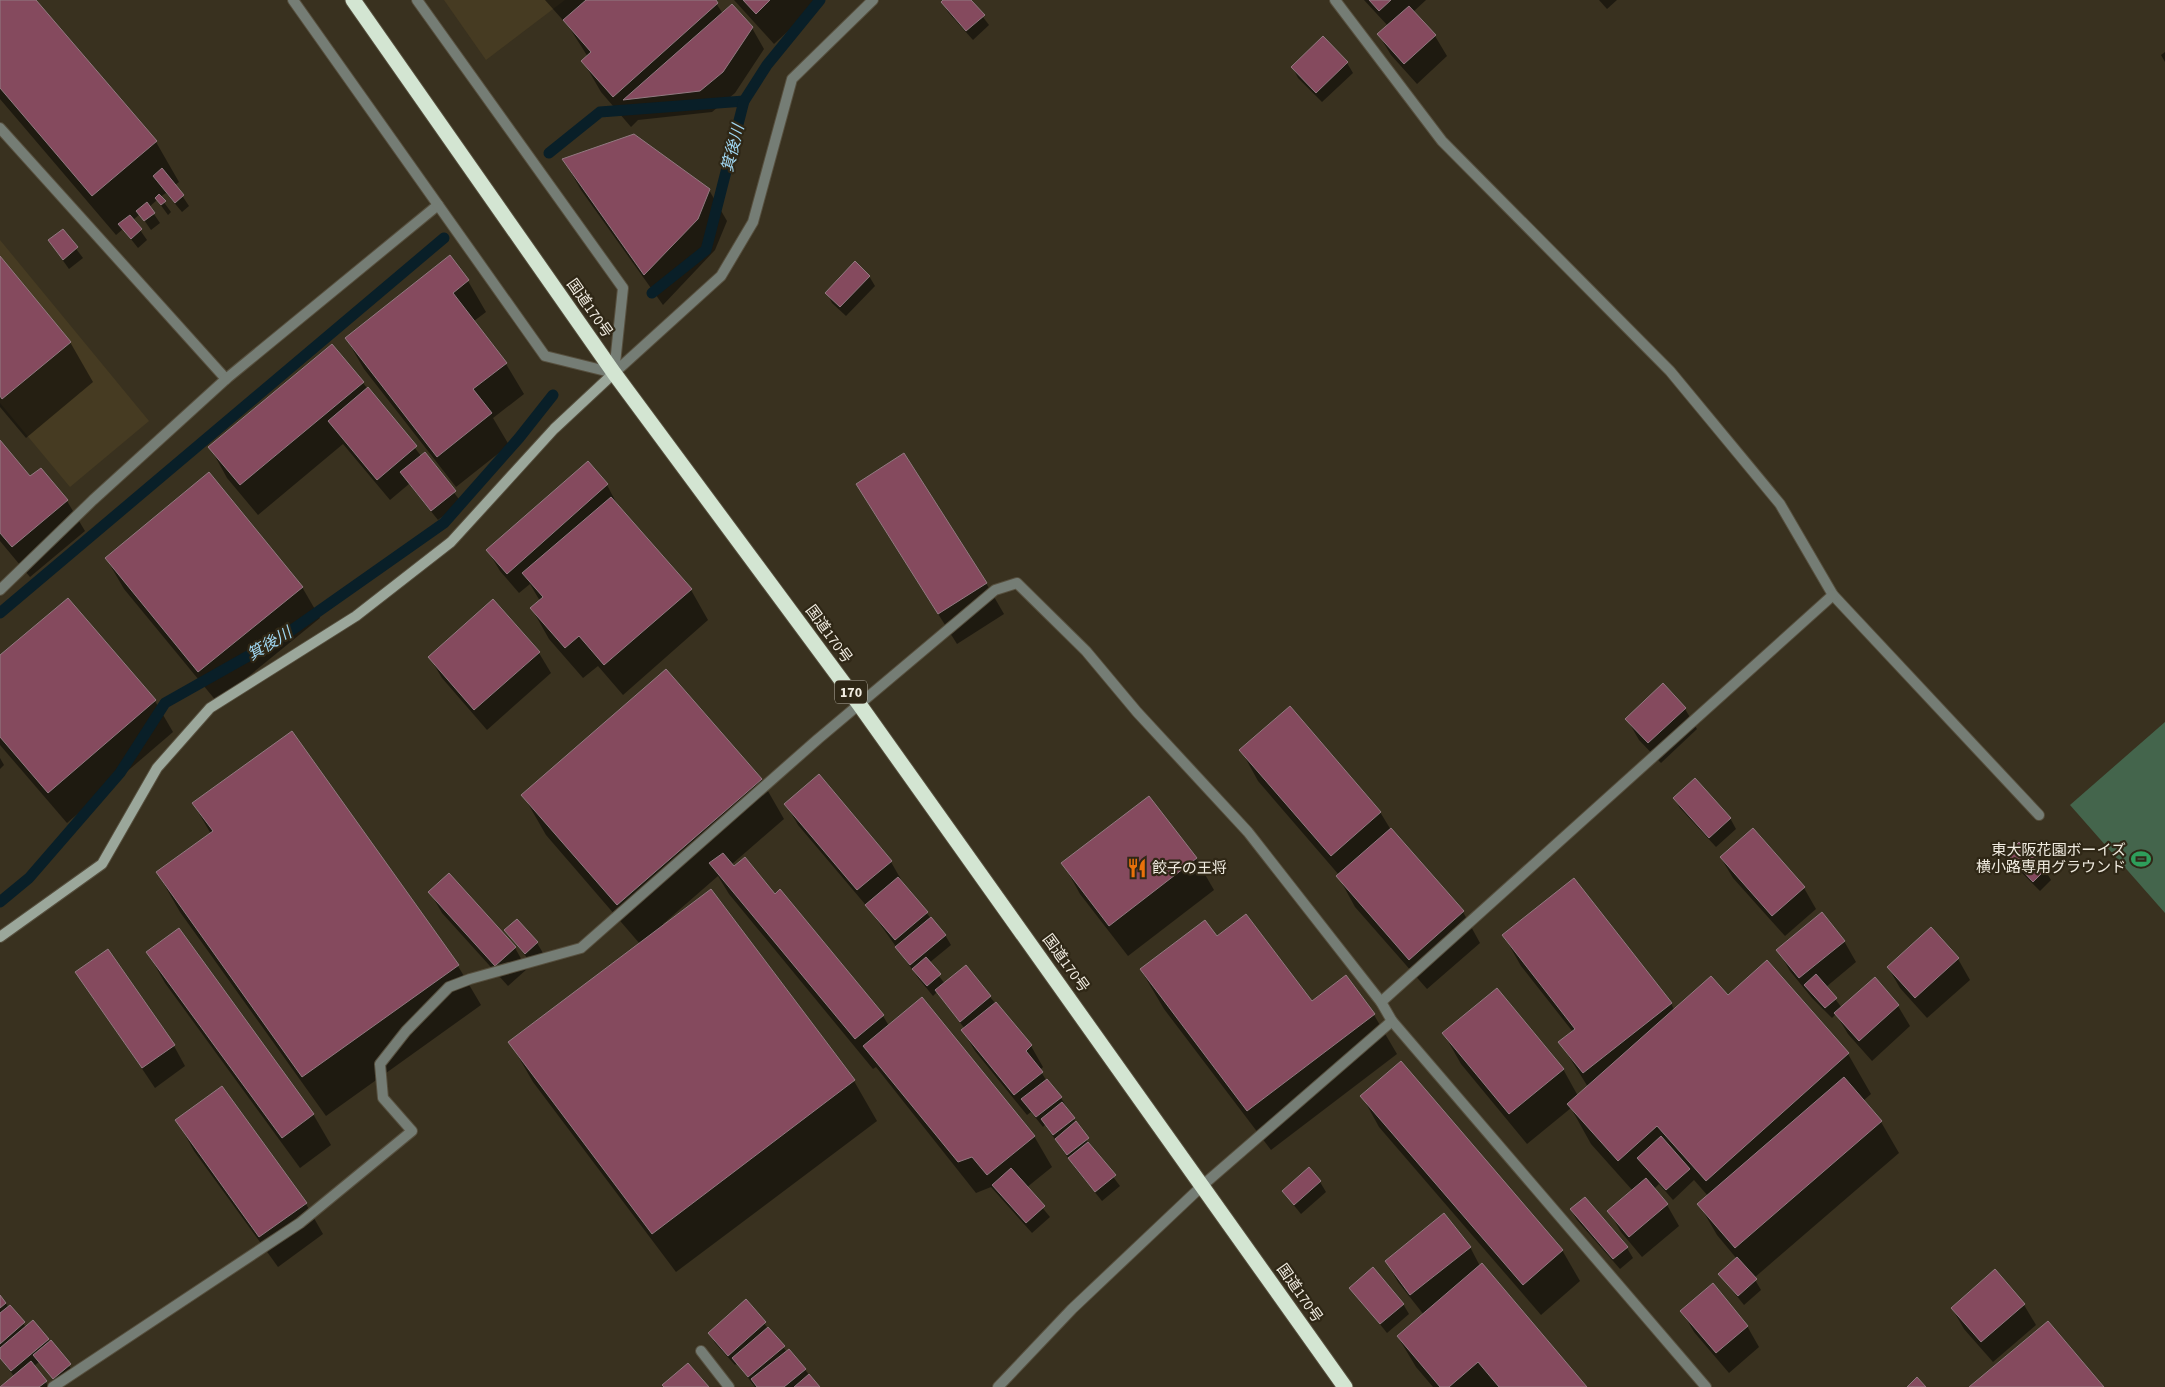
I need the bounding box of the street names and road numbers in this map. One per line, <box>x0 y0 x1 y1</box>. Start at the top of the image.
street label: 国道170号 <box>562 275 618 342</box>
street label: 国道170号 <box>800 601 857 668</box>
road number: 170 <box>835 680 867 704</box>
street label: 国道170号 <box>1037 930 1094 997</box>
street label: 国道170号 <box>1272 1260 1328 1327</box>

